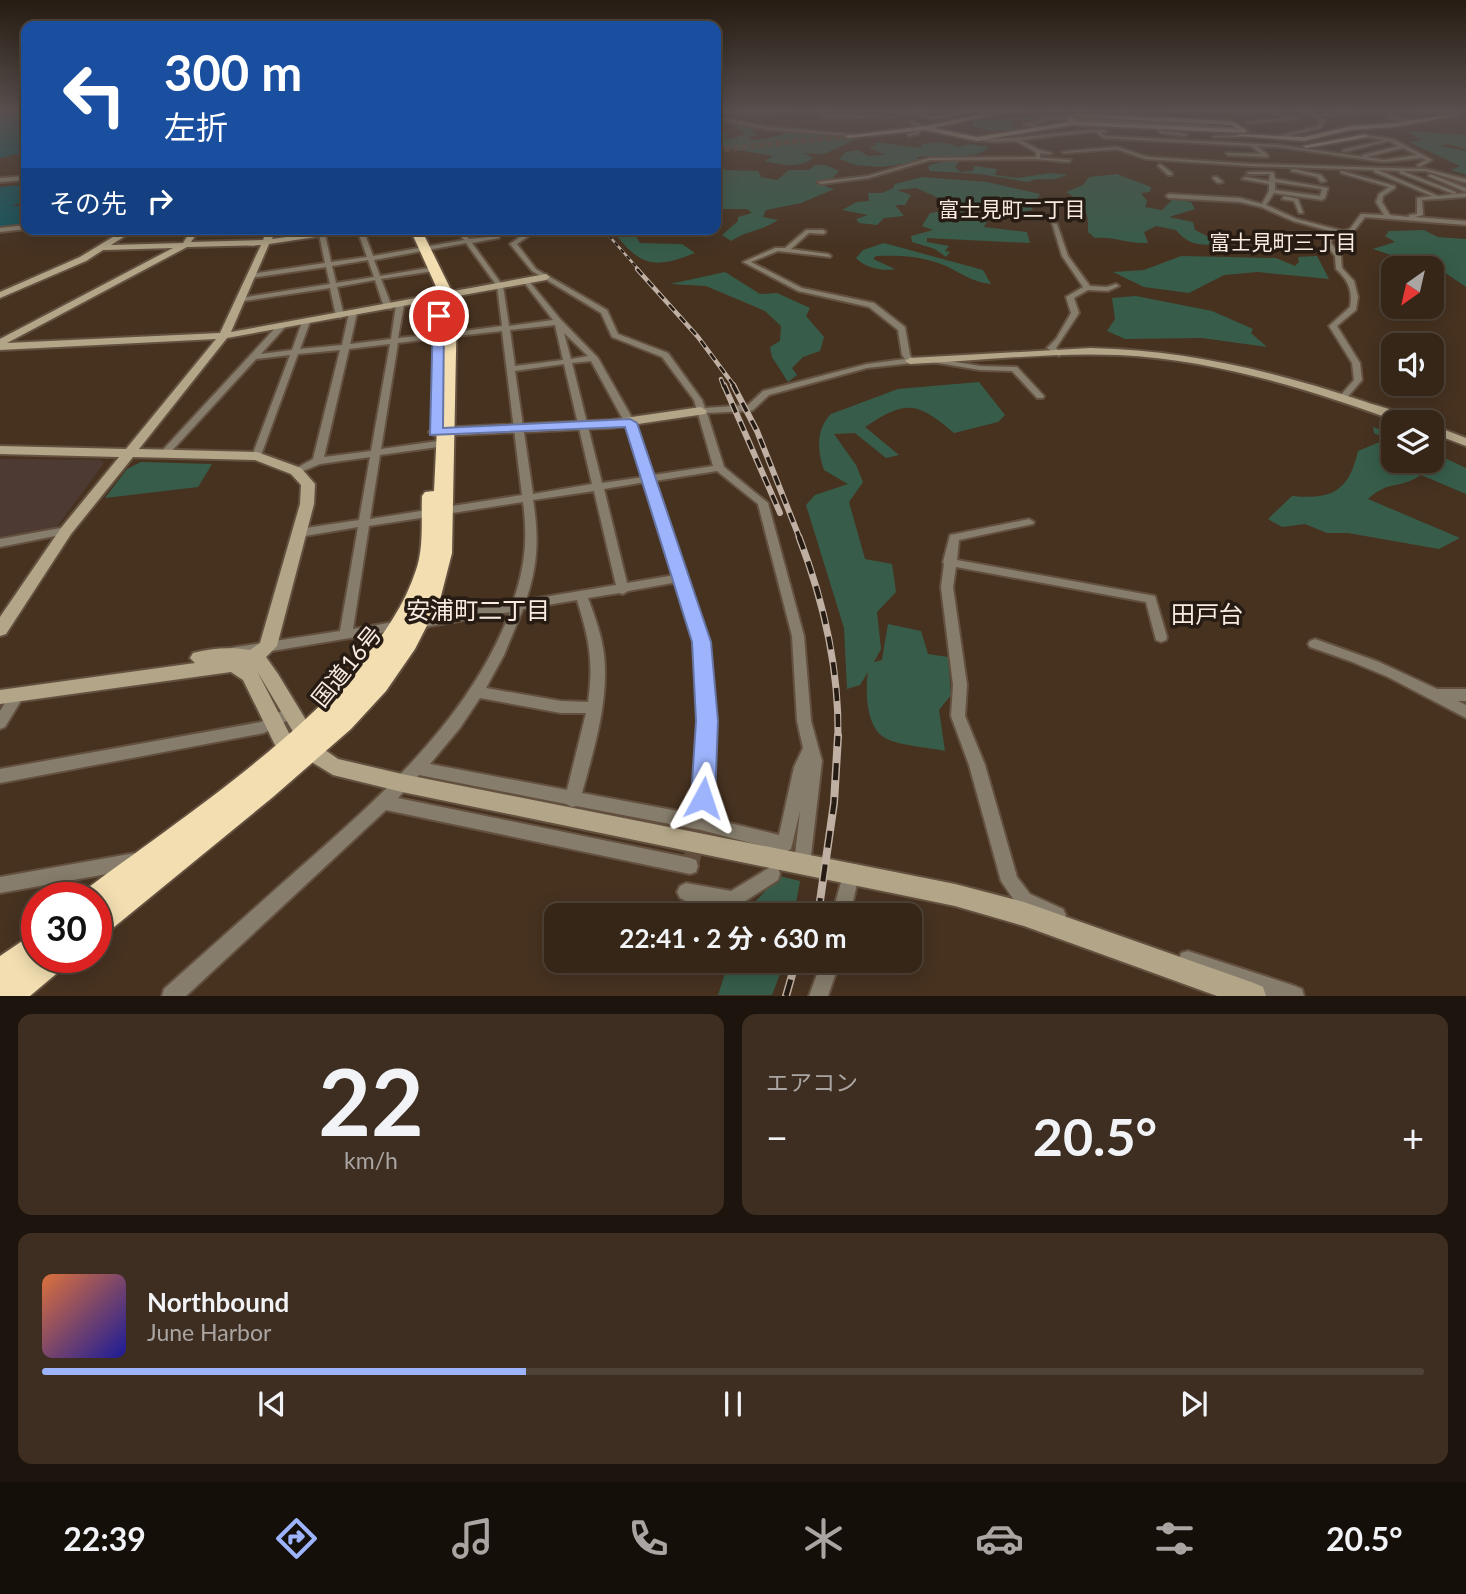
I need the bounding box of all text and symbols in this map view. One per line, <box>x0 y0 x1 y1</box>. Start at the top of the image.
text: 300 m <box>164 43 302 101</box>
icon: left <box>49 49 140 140</box>
text: 左折 <box>164 107 228 146</box>
icon: right <box>141 182 179 220</box>
text: その先 <box>49 187 127 219</box>
district label: 富士見町二丁目 <box>939 196 1086 221</box>
district label: 富士見町三丁目 <box>1210 229 1357 254</box>
north arrow <box>1381 256 1444 318</box>
map controls <box>1381 256 1444 473</box>
pin <box>409 286 469 346</box>
icon: arrive <box>420 297 458 335</box>
button: sound <box>1381 333 1444 396</box>
button: layers <box>1381 410 1444 473</box>
district label: 安浦町二丁目 <box>406 595 550 624</box>
district label: 田戸台 <box>1171 599 1243 628</box>
street label: 国道16号 <box>305 620 387 712</box>
position arrow <box>666 761 740 835</box>
speed limit sign: 30 <box>21 882 112 973</box>
text: 22:41 · 2 分 · 630 m <box>619 922 847 954</box>
text: 22 <box>318 1046 424 1155</box>
text: エアコン <box>766 1068 858 1096</box>
text: 20.5° <box>1033 1105 1157 1167</box>
text: − <box>766 1114 788 1160</box>
text: + <box>1402 1114 1424 1160</box>
text: km/h <box>344 1146 398 1174</box>
text: Northbound <box>147 1286 289 1318</box>
text: June Harbor <box>147 1318 271 1346</box>
icon: previous <box>253 1385 291 1423</box>
icon: pause <box>714 1385 752 1423</box>
icon: next <box>1175 1385 1213 1423</box>
icon: directions <box>272 1514 321 1563</box>
icon: music <box>448 1514 497 1563</box>
icon: phone <box>624 1514 673 1563</box>
icon: climate <box>799 1514 848 1563</box>
icon: car <box>975 1514 1024 1563</box>
icon: filters <box>1150 1514 1199 1563</box>
text: 22:39 <box>63 1519 146 1558</box>
text: 20.5° <box>1326 1519 1403 1558</box>

